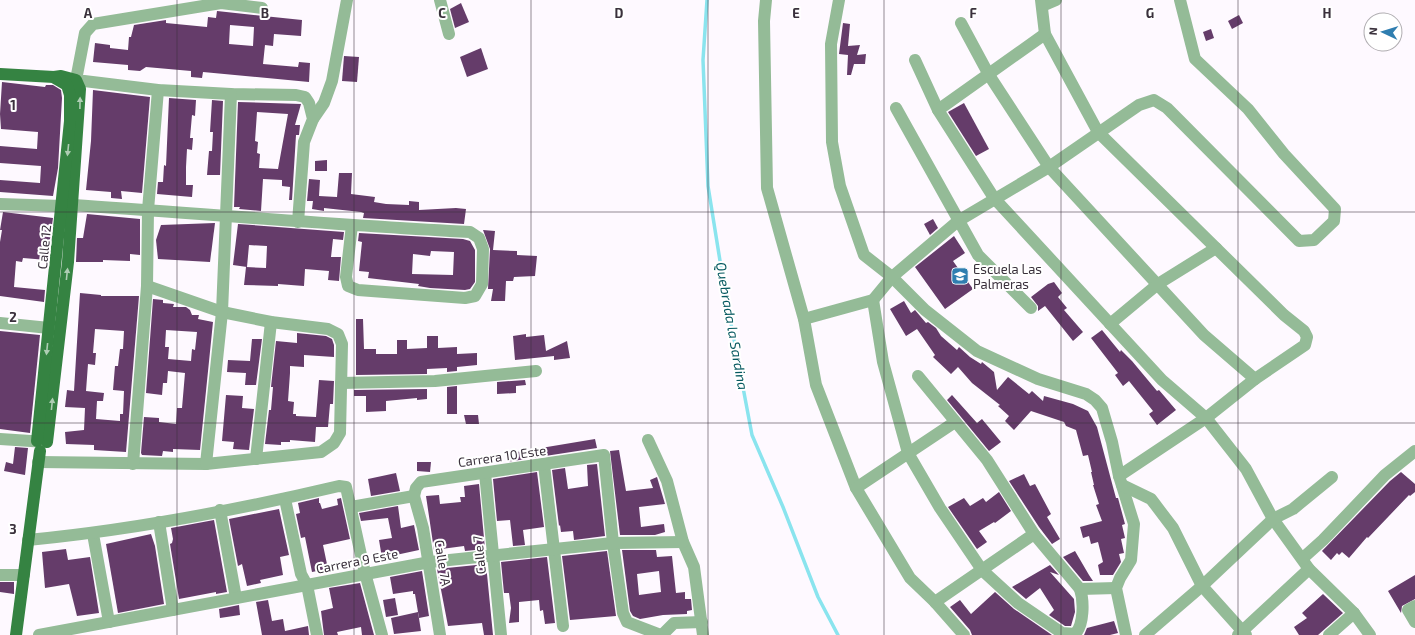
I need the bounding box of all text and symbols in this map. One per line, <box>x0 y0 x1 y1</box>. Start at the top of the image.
text: A <box>84 5 93 21</box>
text: B <box>261 5 269 21</box>
text: C <box>438 5 446 21</box>
text: D <box>615 5 624 21</box>
text: E <box>792 5 800 21</box>
text: F <box>969 5 977 21</box>
text: G <box>1146 5 1154 21</box>
text: H <box>1323 5 1332 21</box>
north arrow <box>1363 12 1403 52</box>
text: N <box>1366 27 1379 36</box>
one-way arrow <box>77 96 83 109</box>
text: 1 <box>10 97 16 113</box>
one-way arrow <box>64 144 71 156</box>
street label: Calle 12 <box>34 224 54 270</box>
water label: Quebrada la Sardina <box>713 261 752 391</box>
place label: Escuela Las Palmeras <box>973 261 1042 292</box>
school or university icon: Escuela Las Palmeras <box>950 266 970 286</box>
one-way arrow <box>63 268 70 280</box>
text: 2 <box>9 309 17 325</box>
one-way arrow <box>44 343 50 355</box>
one-way arrow <box>49 398 55 410</box>
street label: Carrera 10 Este <box>457 442 547 470</box>
text: 3 <box>9 521 17 537</box>
street label: Calle 7 <box>469 535 489 575</box>
street label: Calle 7A <box>431 539 455 587</box>
street label: Carrera 9 Este <box>315 545 399 577</box>

